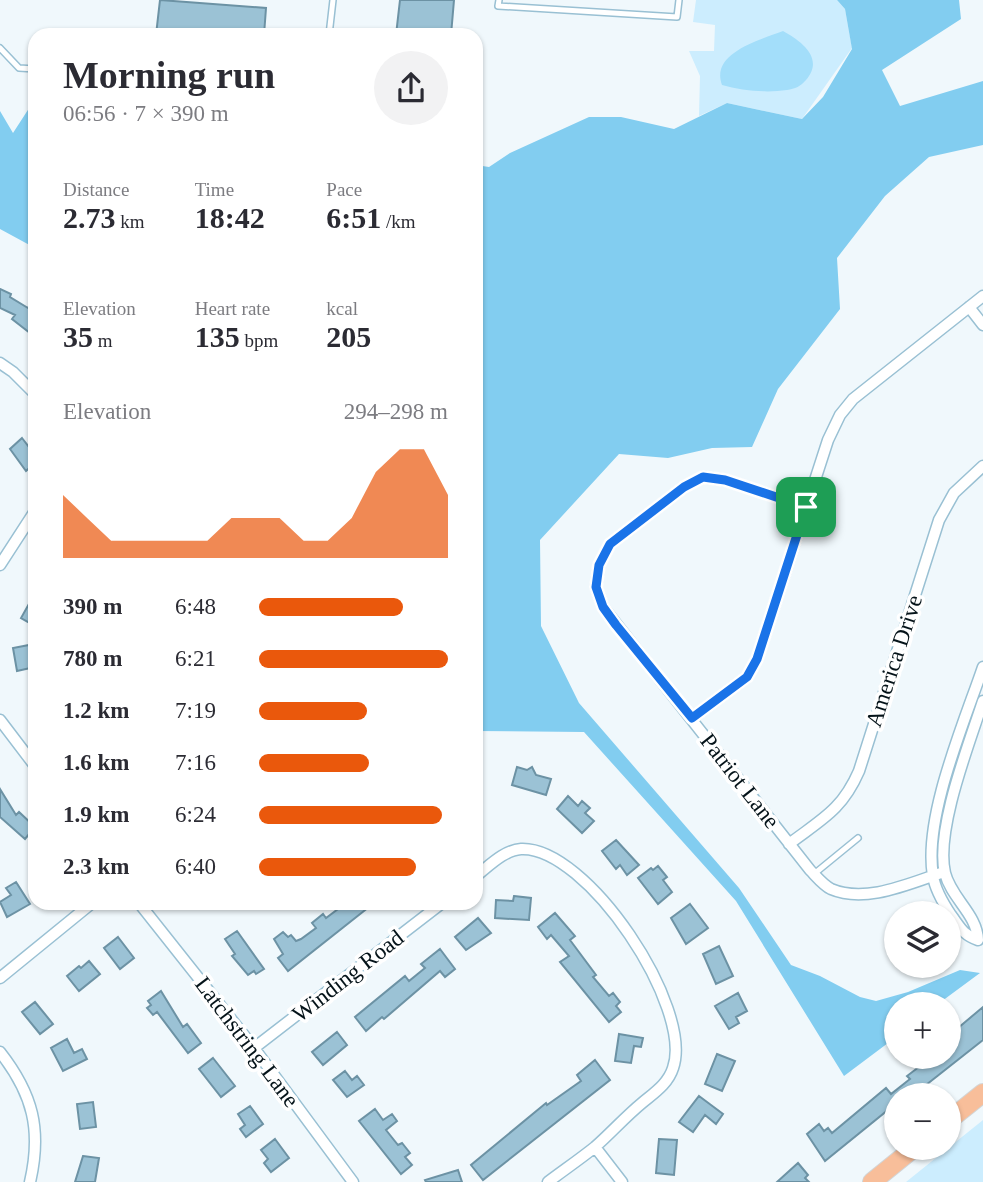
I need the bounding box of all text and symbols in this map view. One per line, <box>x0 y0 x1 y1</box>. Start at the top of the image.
button: share <box>374 51 448 125</box>
text: Morning run <box>63 54 275 96</box>
text: 06:56 · 7 × 390 m <box>63 101 229 126</box>
text: Distance <box>63 179 129 200</box>
text: Time <box>195 179 234 200</box>
text: Pace <box>326 179 362 200</box>
text: 2.73 <box>63 201 116 234</box>
text: 18:42 <box>195 201 265 234</box>
text: 6:51 <box>326 201 381 234</box>
text: km <box>116 211 145 232</box>
text: /km <box>381 211 416 232</box>
text: Elevation <box>63 298 136 319</box>
text: Heart rate <box>195 298 270 319</box>
text: kcal <box>326 298 358 319</box>
text: 35 <box>63 320 93 353</box>
text: 135 <box>195 320 240 353</box>
text: 205 <box>326 320 371 353</box>
text: m <box>93 330 113 351</box>
text: bpm <box>240 330 278 351</box>
text: Elevation <box>63 399 151 424</box>
text: 294–298 m <box>344 399 448 424</box>
pin <box>776 477 836 537</box>
icon: arrive <box>787 488 825 526</box>
street label: America Drive <box>861 592 927 730</box>
text: 390 m <box>63 594 122 619</box>
text: 6:48 <box>175 594 216 619</box>
text: 780 m <box>63 646 122 671</box>
text: 6:21 <box>175 646 216 671</box>
text: 1.2 km <box>63 698 129 723</box>
text: 7:19 <box>175 698 216 723</box>
street label: Patriot Lane <box>695 729 785 833</box>
text: 1.6 km <box>63 750 129 775</box>
text: 7:16 <box>175 750 216 775</box>
text: 1.9 km <box>63 802 129 827</box>
text: 6:24 <box>175 802 216 827</box>
text: 2.3 km <box>63 854 129 879</box>
text: 6:40 <box>175 854 216 879</box>
map controls <box>884 901 961 1160</box>
button: layers <box>884 901 961 978</box>
street label: Winding Road <box>288 925 409 1027</box>
street label: Latchstring Lane <box>190 972 304 1112</box>
button: + <box>884 992 961 1069</box>
button: − <box>884 1083 961 1160</box>

